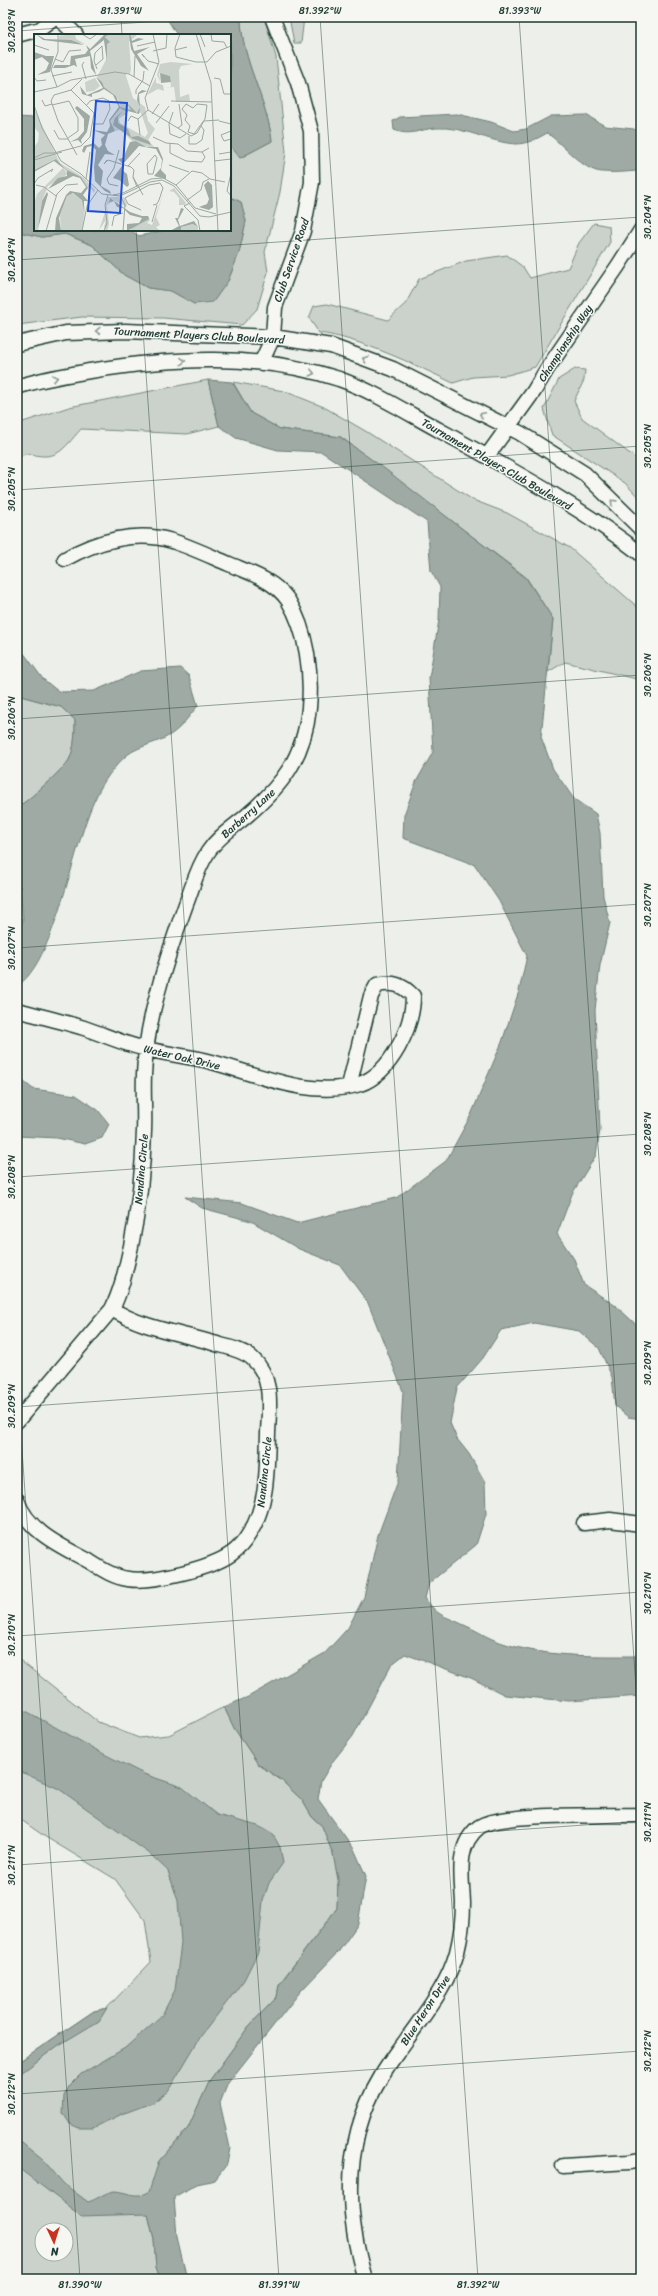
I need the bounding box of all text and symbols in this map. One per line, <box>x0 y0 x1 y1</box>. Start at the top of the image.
text: 81.391°W <box>100 2 142 20</box>
text: 81.392°W <box>299 2 342 20</box>
text: 81.393°W <box>499 2 542 20</box>
text: 30.203°N <box>3 9 21 53</box>
inset map <box>34 34 231 231</box>
text: 30.204°N <box>639 195 657 239</box>
street label: Club Service Road <box>268 215 315 305</box>
text: 30.204°N <box>3 238 21 282</box>
street label: Championship Way <box>533 301 598 386</box>
street label: Tournament Players Club Boulevard <box>113 322 286 350</box>
one-way arrow <box>95 327 101 336</box>
one-way arrow <box>362 355 369 363</box>
one-way arrow <box>180 357 186 365</box>
one-way arrow <box>309 369 315 377</box>
one-way arrow <box>52 375 58 383</box>
one-way arrow <box>479 412 487 419</box>
street label: Tournament Players Club Boulevard <box>418 413 577 516</box>
text: 30.205°N <box>639 424 657 468</box>
text: 30.205°N <box>3 467 21 511</box>
one-way arrow <box>610 499 618 507</box>
text: 30.206°N <box>639 653 657 697</box>
text: 30.206°N <box>3 696 21 740</box>
street label: Barberry Lane <box>217 783 280 843</box>
text: 30.207°N <box>639 883 657 927</box>
text: 30.207°N <box>3 926 21 970</box>
street label: Water Oak Drive <box>142 1039 222 1076</box>
text: 30.208°N <box>639 1112 657 1156</box>
street label: Nandina Circle <box>129 1133 154 1205</box>
text: 30.208°N <box>3 1155 21 1199</box>
text: 30.209°N <box>639 1341 657 1385</box>
text: 30.209°N <box>3 1384 21 1428</box>
street label: Nandina Circle <box>251 1435 278 1508</box>
text: 30.210°N <box>639 1572 657 1614</box>
text: 30.210°N <box>3 1614 21 1656</box>
text: 30.211°N <box>639 1802 657 1842</box>
text: 30.211°N <box>3 1845 21 1885</box>
street label: Blue Heron Drive <box>395 1971 456 2049</box>
text: 30.212°N <box>639 2030 657 2072</box>
text: 30.212°N <box>3 2073 21 2115</box>
north arrow <box>34 2222 74 2262</box>
text: N <box>50 2242 60 2261</box>
text: 81.390°W <box>58 2276 102 2294</box>
text: 81.391°W <box>258 2276 300 2294</box>
text: 81.392°W <box>457 2276 500 2294</box>

